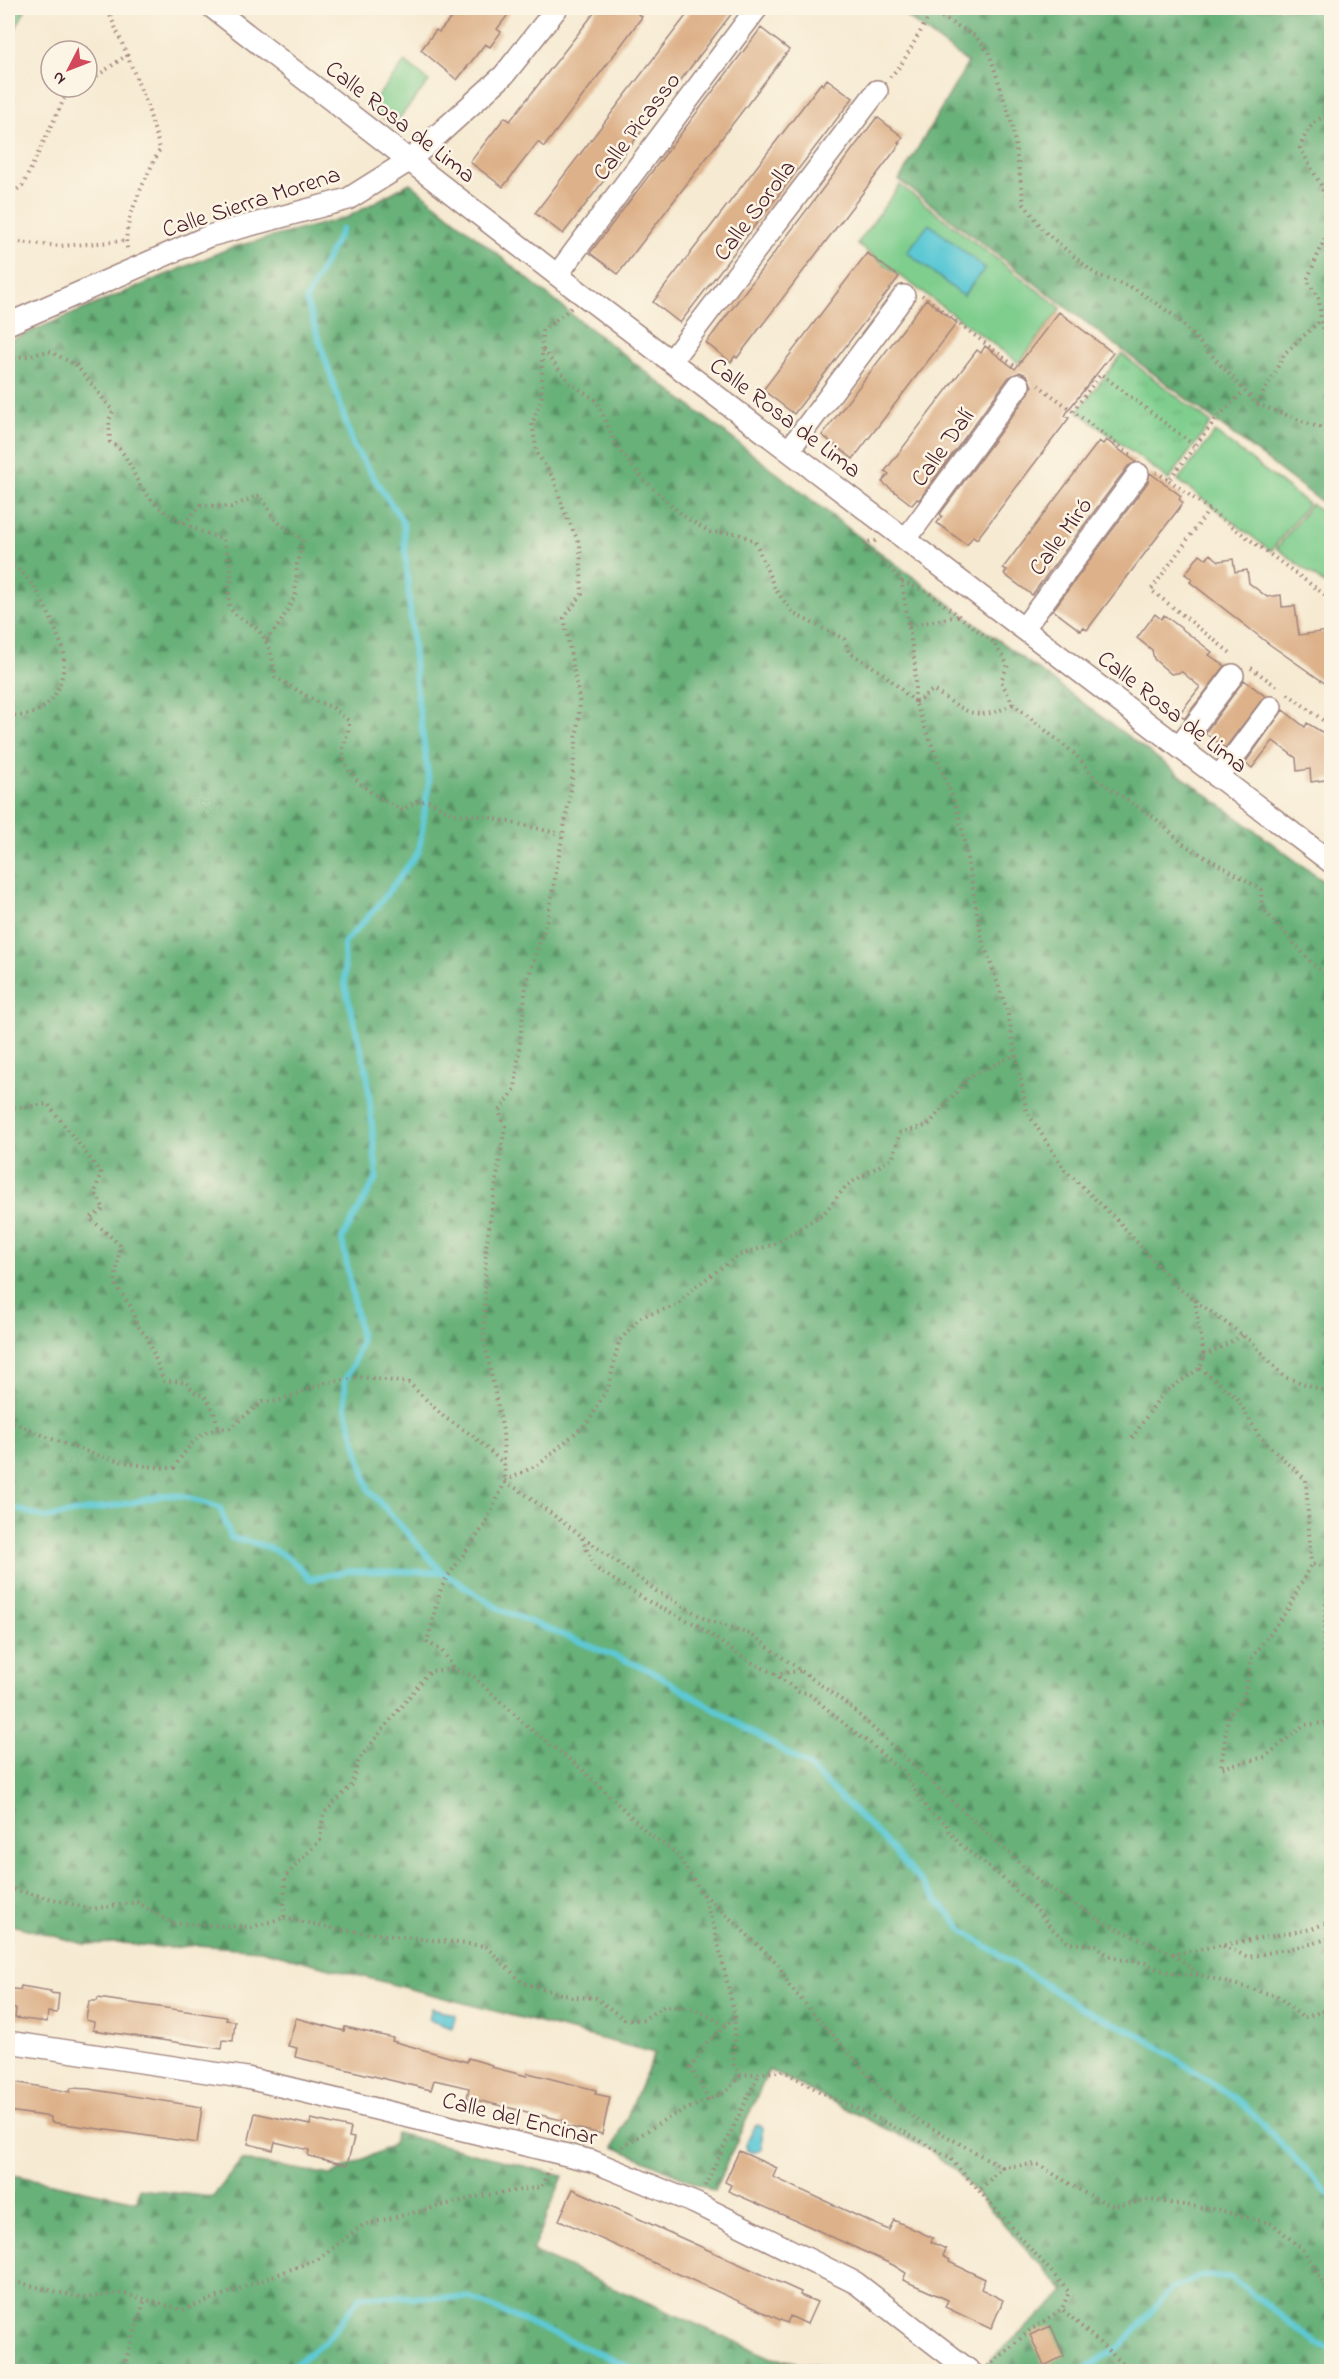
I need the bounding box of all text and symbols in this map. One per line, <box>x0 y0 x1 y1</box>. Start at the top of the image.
north arrow <box>39 39 99 99</box>
street label: Calle Rosa de Lima <box>317 53 482 193</box>
text: N <box>47 66 72 90</box>
street label: Calle Picasso <box>585 66 691 189</box>
street label: Calle Sorolla <box>706 153 806 270</box>
street label: Calle Sierra Morena <box>158 158 345 249</box>
street label: Calle Rosa de Lima <box>701 350 868 488</box>
street label: Calle Dalí <box>903 402 985 495</box>
street label: Calle Miró <box>1021 491 1103 584</box>
street label: Calle Rosa de Lima <box>1089 643 1254 783</box>
street label: Calle del Encinar <box>438 2084 601 2157</box>

